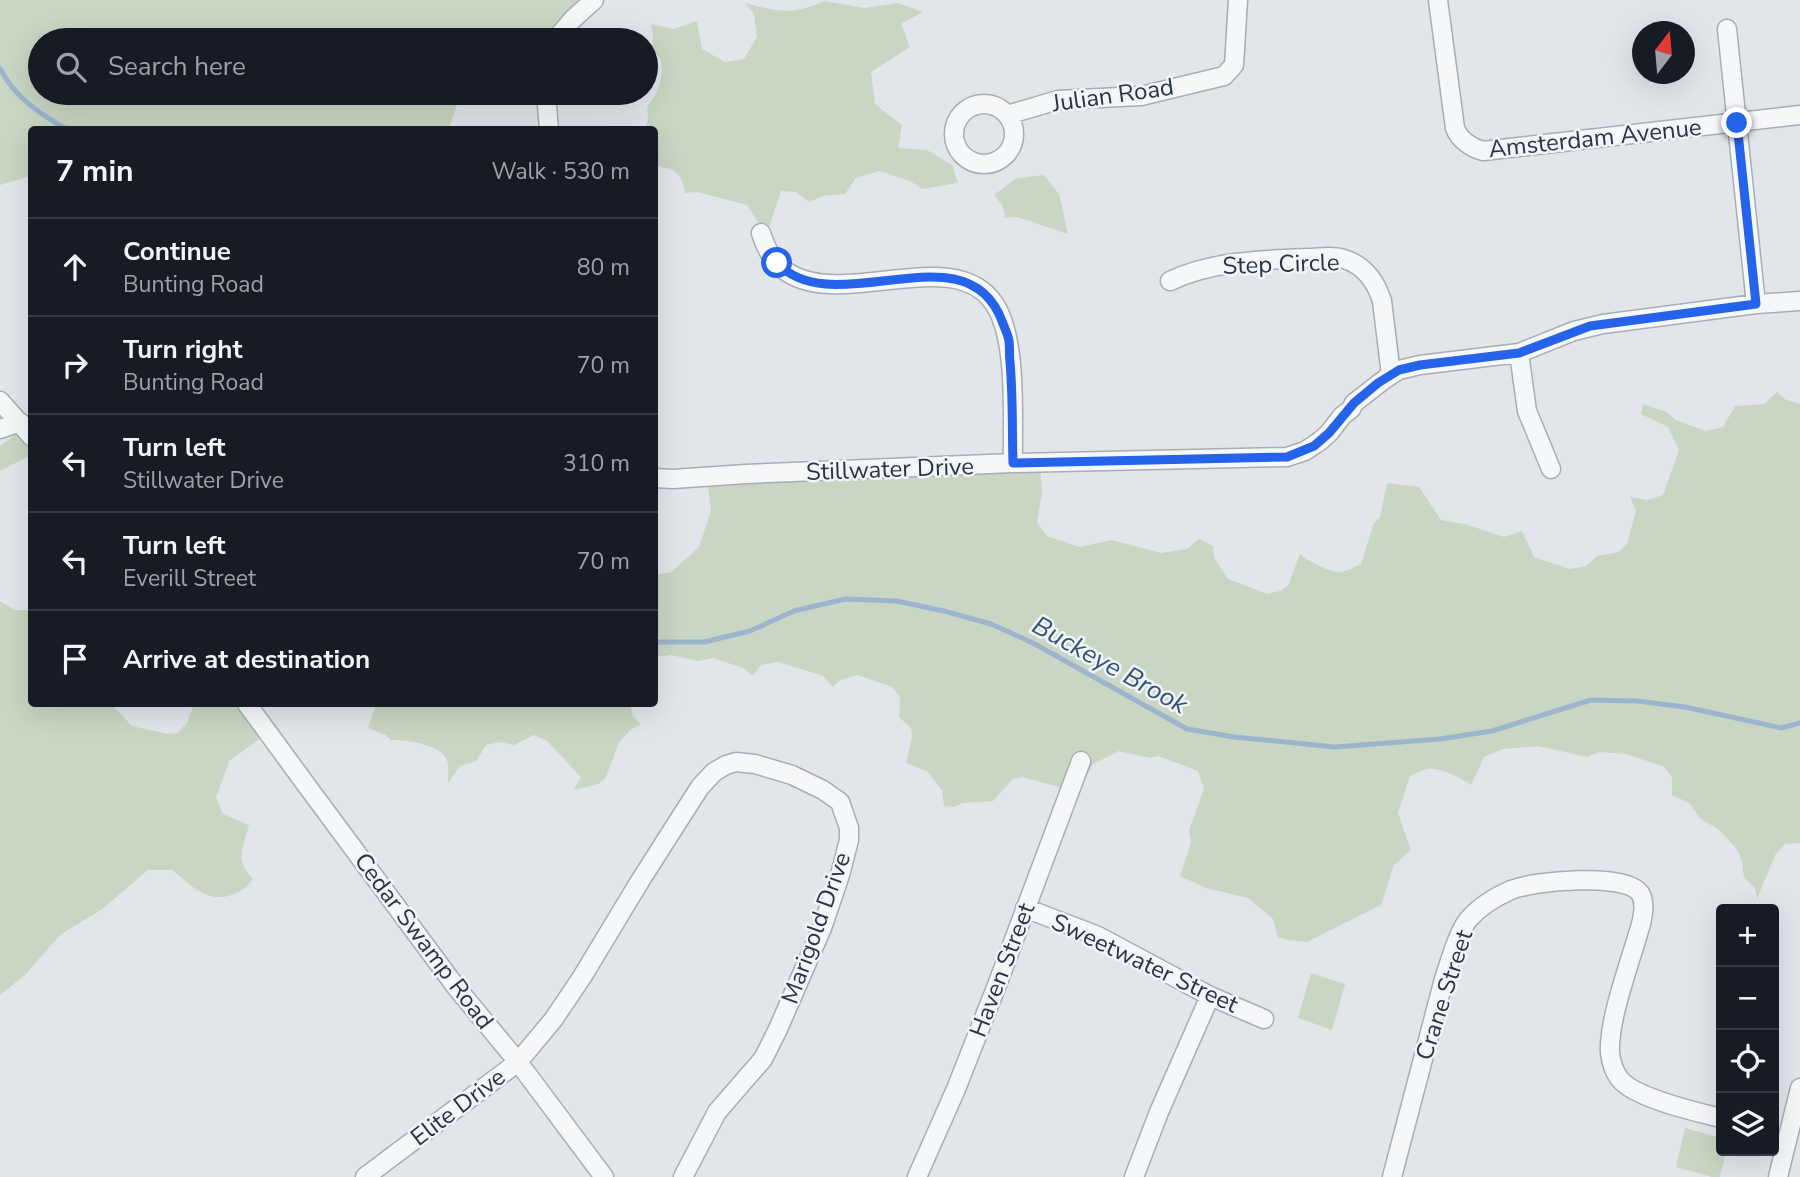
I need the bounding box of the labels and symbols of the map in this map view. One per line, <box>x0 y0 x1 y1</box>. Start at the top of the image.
north arrow <box>1632 21 1695 84</box>
street label: Julian Road <box>1049 71 1176 119</box>
route end <box>1721 107 1752 138</box>
street label: Amsterdam Avenue <box>1487 111 1703 165</box>
street label: Step Circle <box>1222 246 1340 282</box>
route start <box>761 247 792 278</box>
street label: Stillwater Drive <box>805 450 975 488</box>
water label: Buckeye Brook <box>1026 608 1195 723</box>
street label: Cedar Swamp Road <box>347 846 501 1036</box>
street label: Marigold Drive <box>774 848 858 1008</box>
street label: Haven Street <box>962 898 1042 1042</box>
street label: Sweetwater Street <box>1046 906 1244 1021</box>
street label: Crane Street <box>1408 925 1480 1064</box>
street label: Elite Drive <box>404 1061 512 1153</box>

